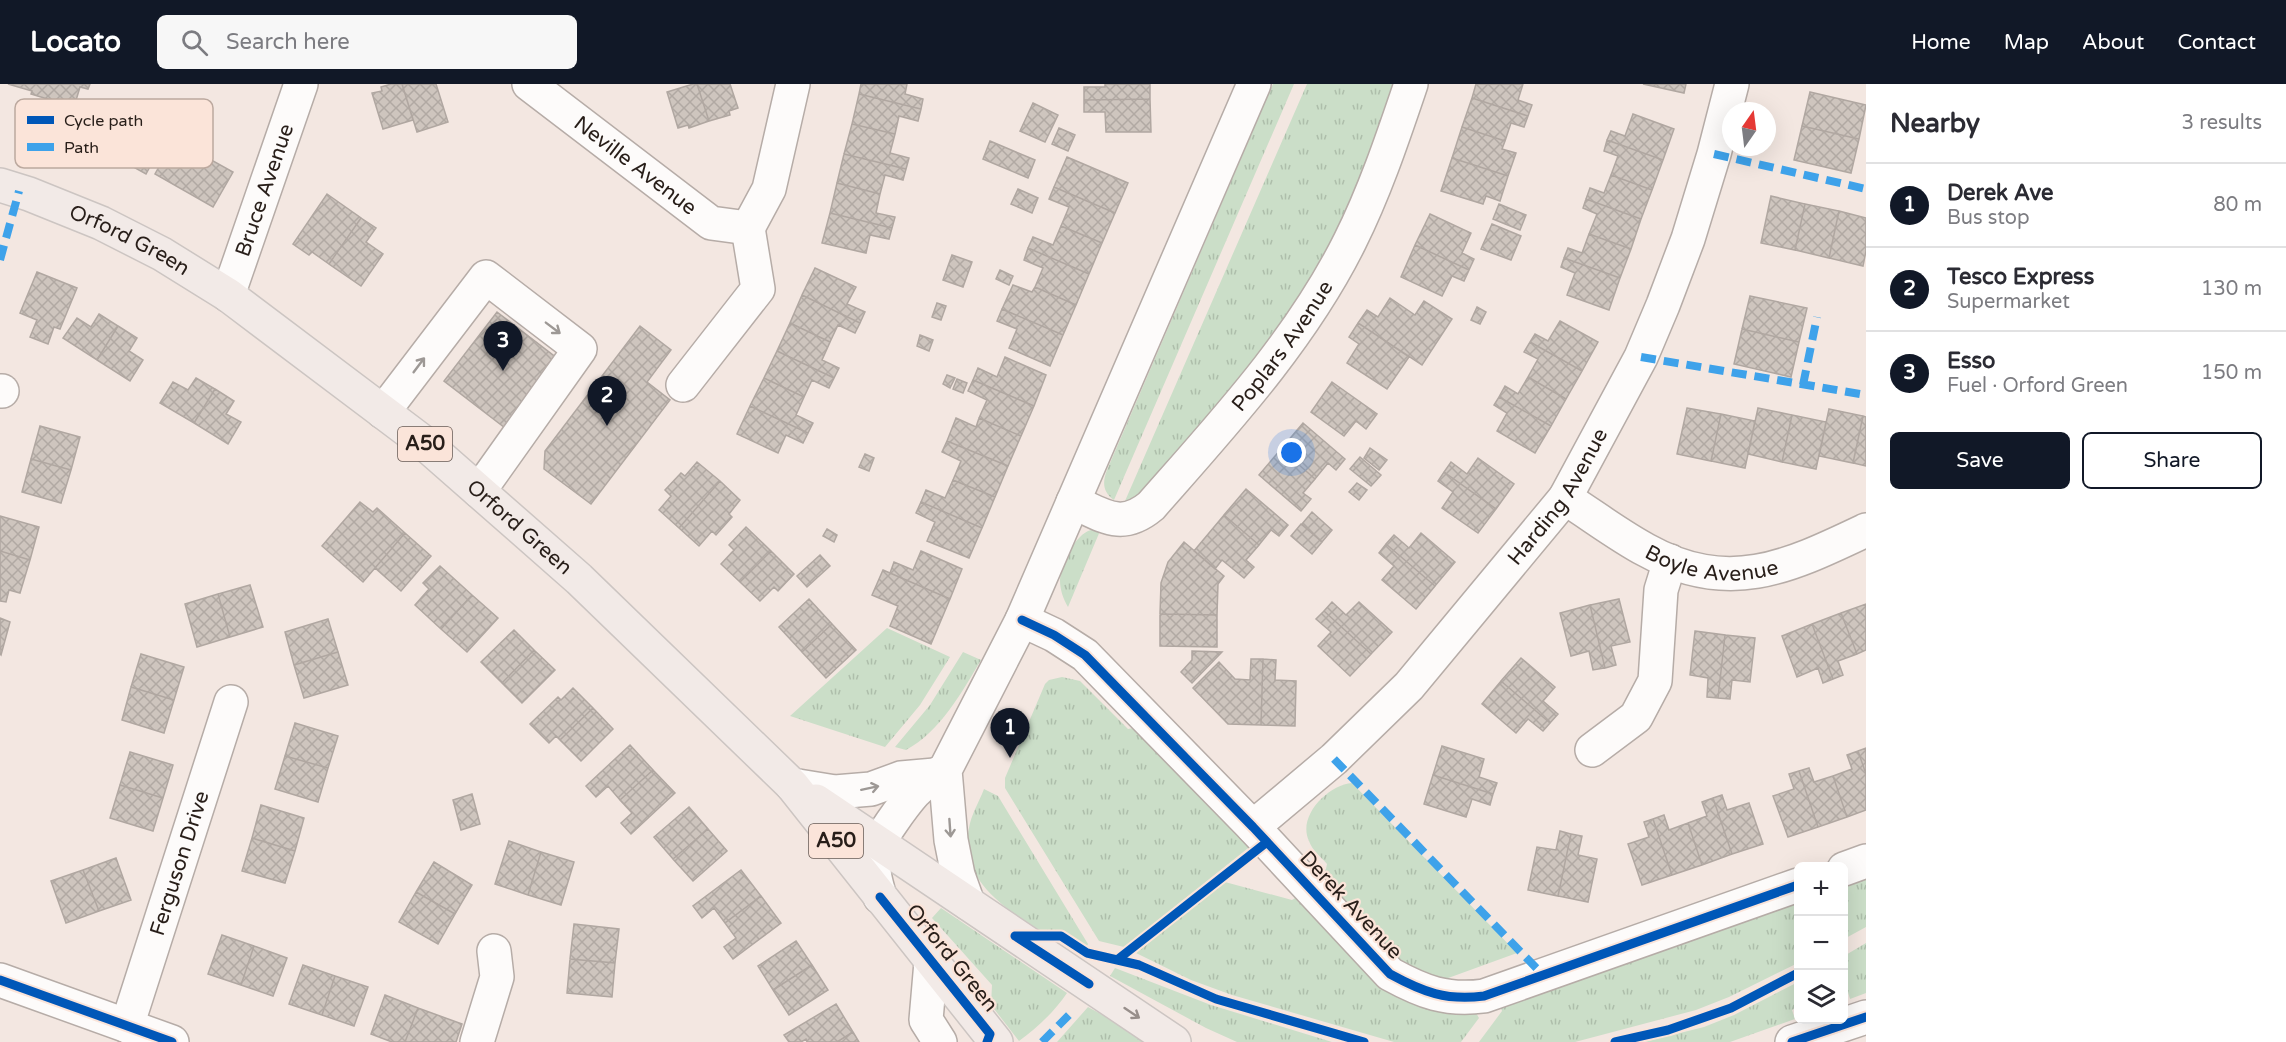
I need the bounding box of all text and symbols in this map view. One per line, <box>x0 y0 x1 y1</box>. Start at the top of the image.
search box <box>157 15 577 69</box>
text: Locato <box>30 25 121 59</box>
icon: search <box>178 26 211 59</box>
text: Search here <box>226 29 350 55</box>
text: Home <box>1911 30 1971 55</box>
text: Map <box>2004 30 2049 55</box>
text: About <box>2082 30 2144 55</box>
text: Contact <box>2177 30 2256 55</box>
legend <box>15 99 213 168</box>
north arrow <box>1722 102 1776 156</box>
text: Nearby <box>1890 108 1980 139</box>
text: Cycle path <box>64 111 143 131</box>
street label: Neville Avenue <box>569 111 702 220</box>
text: 3 results <box>2182 111 2262 135</box>
street label: Bruce Avenue <box>230 120 299 260</box>
text: Path <box>64 138 99 158</box>
text: Derek Ave <box>1947 180 2053 206</box>
text: 1 <box>1903 193 1916 217</box>
text: 80 m <box>2213 193 2262 217</box>
street label: Orford Green <box>66 199 195 281</box>
text: Bus stop <box>1947 206 2030 230</box>
text: Tesco Express <box>1947 264 2094 290</box>
street label: Poplars Avenue <box>1226 276 1338 416</box>
text: 2 <box>1903 277 1916 301</box>
text: 130 m <box>2201 277 2262 301</box>
text: Supermarket <box>1947 290 2070 314</box>
pin: 3 <box>484 322 522 371</box>
one-way arrow <box>545 322 561 335</box>
text: Esso <box>1947 348 1995 374</box>
one-way arrow <box>412 357 425 373</box>
text: 3 <box>1903 361 1916 385</box>
text: 150 m <box>2201 361 2262 385</box>
text: Fuel · Orford Green <box>1947 374 2128 398</box>
pin: 2 <box>588 376 626 426</box>
street label: Harding Avenue <box>1502 424 1613 570</box>
road number: A50 <box>398 427 452 461</box>
button: Save <box>1890 432 2070 489</box>
button: Share <box>2082 432 2262 489</box>
your location <box>1277 438 1306 467</box>
street label: Orford Green <box>462 474 577 580</box>
street label: Boyle Avenue <box>1641 539 1781 586</box>
pin: 1 <box>990 708 1030 758</box>
one-way arrow <box>860 782 879 793</box>
street label: Ferguson Drive <box>144 788 214 939</box>
one-way arrow <box>945 817 956 837</box>
road number: A50 <box>809 824 863 858</box>
street label: Derek Avenue <box>1294 846 1408 964</box>
map controls <box>1794 862 1848 1024</box>
button: + <box>1794 862 1848 916</box>
street label: Orford Green <box>901 899 1003 1017</box>
button: − <box>1794 916 1848 970</box>
button: layers <box>1794 970 1848 1024</box>
one-way arrow <box>1123 1007 1140 1019</box>

